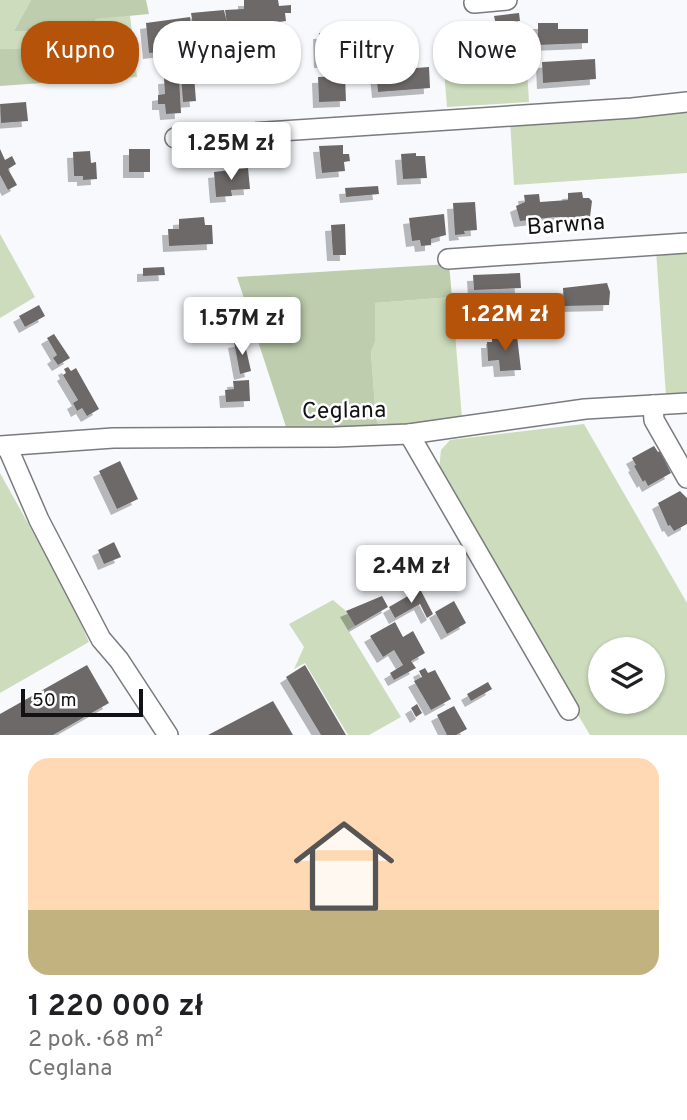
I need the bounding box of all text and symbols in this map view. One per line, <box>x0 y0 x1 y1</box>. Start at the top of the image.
chip: Kupno <box>21 21 139 84</box>
chip: Wynajem <box>153 21 301 84</box>
chip: Filtry <box>315 21 419 84</box>
chip: Nowe <box>433 21 541 84</box>
pin: 1.25M zł <box>159 122 303 182</box>
text: 1.25M zł <box>188 130 274 159</box>
street label: Barwna <box>526 209 606 243</box>
pin: 1.22M zł <box>433 294 577 353</box>
pin: 1.57M zł <box>170 298 314 357</box>
text: 1.22M zł <box>462 301 548 330</box>
text: 1.57M zł <box>200 305 284 334</box>
street label: Ceglana <box>302 397 386 427</box>
pin: 2.4M zł <box>346 546 476 605</box>
text: 2.4M zł <box>372 553 450 582</box>
map controls <box>588 637 665 714</box>
button: layers <box>588 637 665 714</box>
scale bar <box>21 686 144 718</box>
text: 50 m <box>32 689 77 713</box>
icon: home <box>281 803 407 929</box>
text: 1 220 000 zł <box>28 989 203 1026</box>
text: 2 pok. · 68 m² <box>28 1026 163 1055</box>
text: Ceglana <box>28 1055 112 1084</box>

